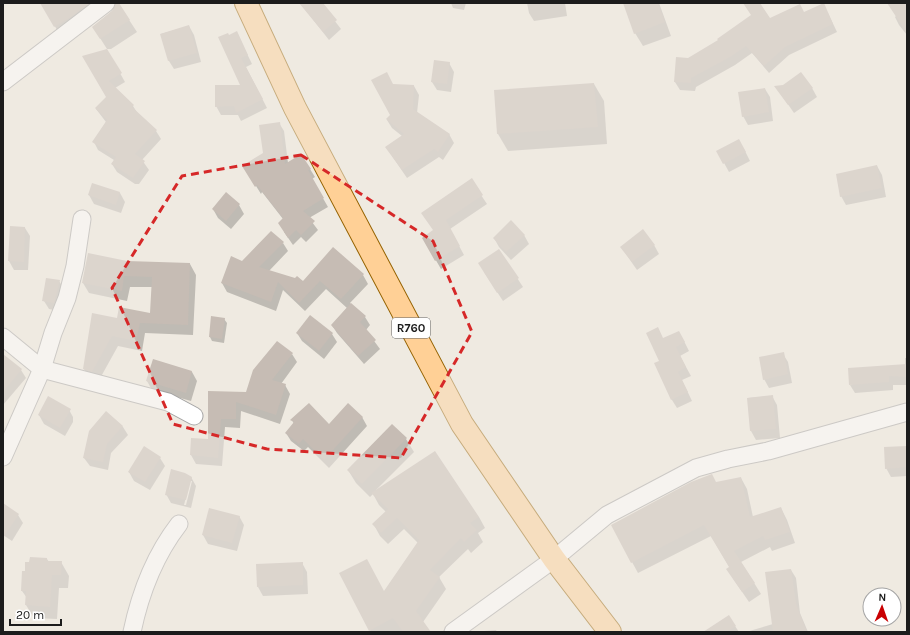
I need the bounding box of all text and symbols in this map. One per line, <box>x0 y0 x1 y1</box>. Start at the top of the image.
road number: R760 <box>392 318 430 338</box>
north arrow <box>862 587 902 627</box>
text: N <box>878 591 887 604</box>
scale bar <box>10 601 61 627</box>
text: 20 m <box>16 608 44 622</box>

